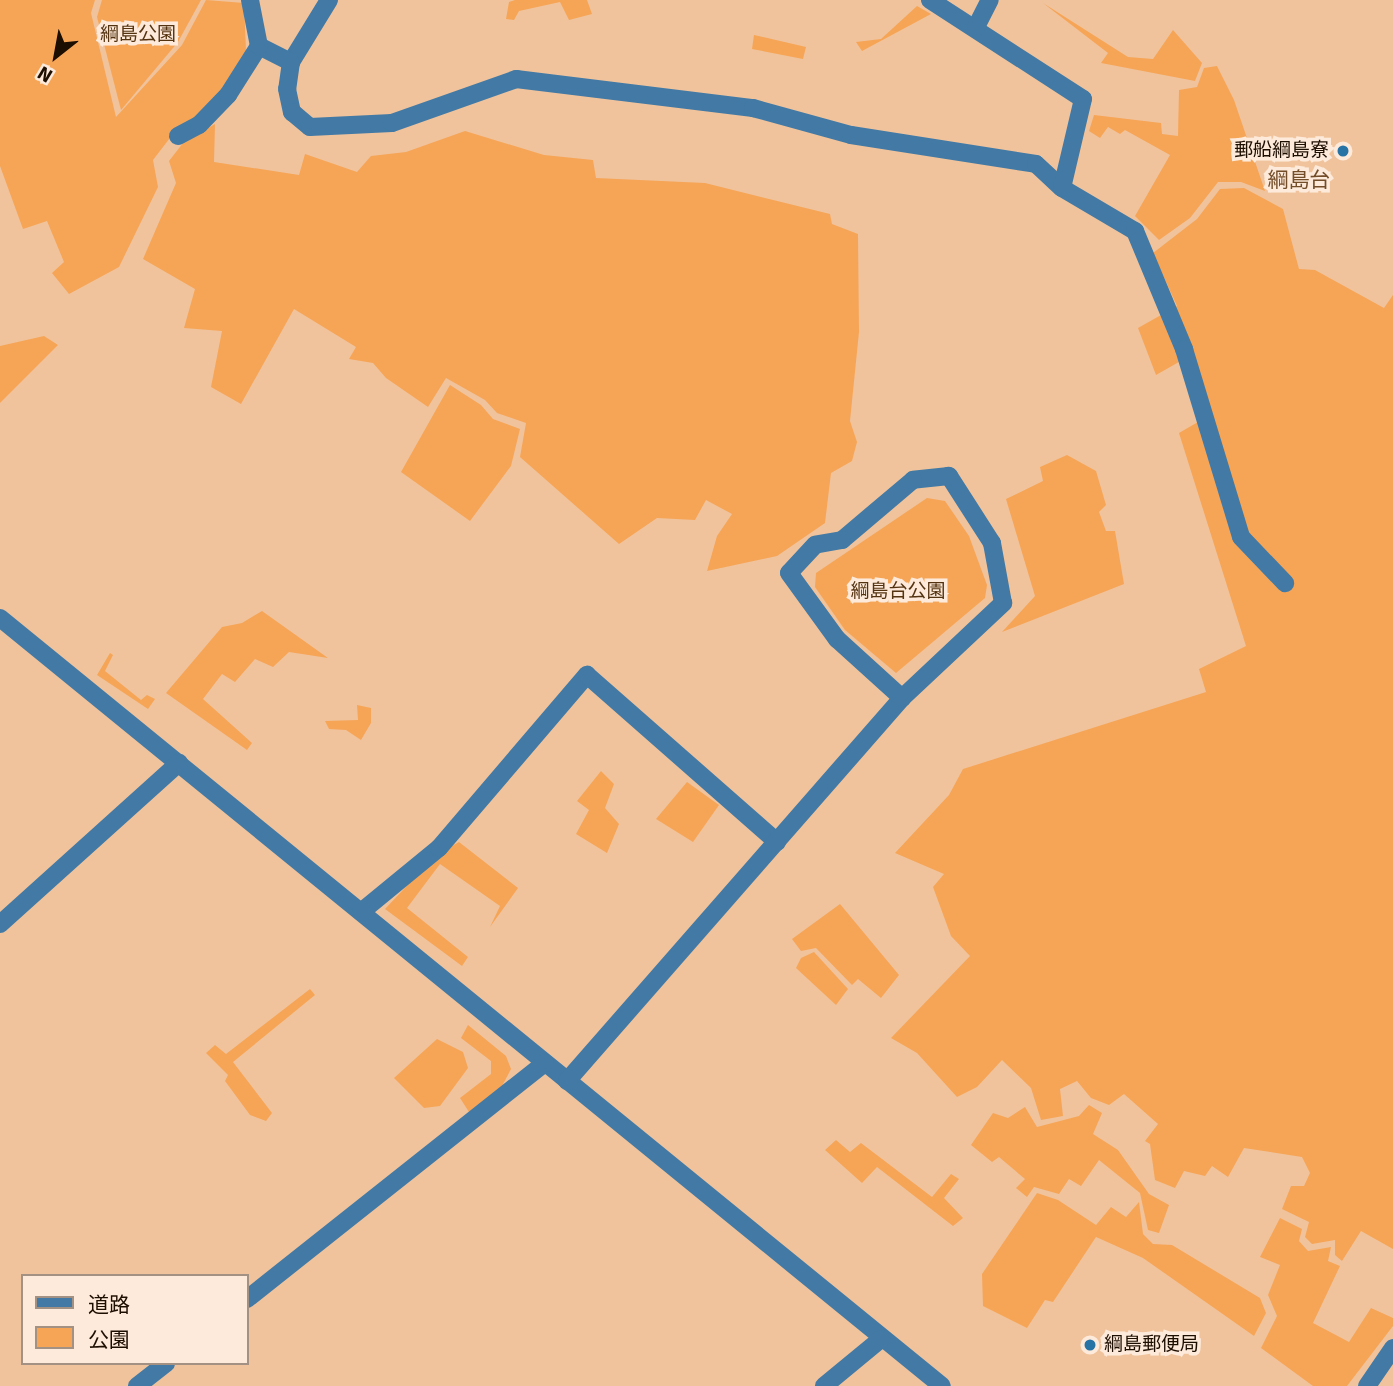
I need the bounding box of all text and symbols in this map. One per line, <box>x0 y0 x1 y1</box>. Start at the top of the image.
north arrow <box>21 21 91 91</box>
park label: 綱島公園 <box>100 24 176 46</box>
text: N <box>33 60 57 88</box>
place label: 郵船綱島寮 <box>1234 140 1329 162</box>
marker: 郵船綱島寮 <box>1335 143 1351 159</box>
district label: 綱島台 <box>1268 167 1330 193</box>
park label: 綱島台公園 <box>851 581 945 603</box>
legend <box>21 1274 248 1365</box>
text: 道路 <box>88 1292 130 1318</box>
text: 公園 <box>88 1327 130 1353</box>
place label: 綱島郵便局 <box>1104 1334 1199 1356</box>
marker: 綱島郵便局 <box>1082 1337 1098 1353</box>

